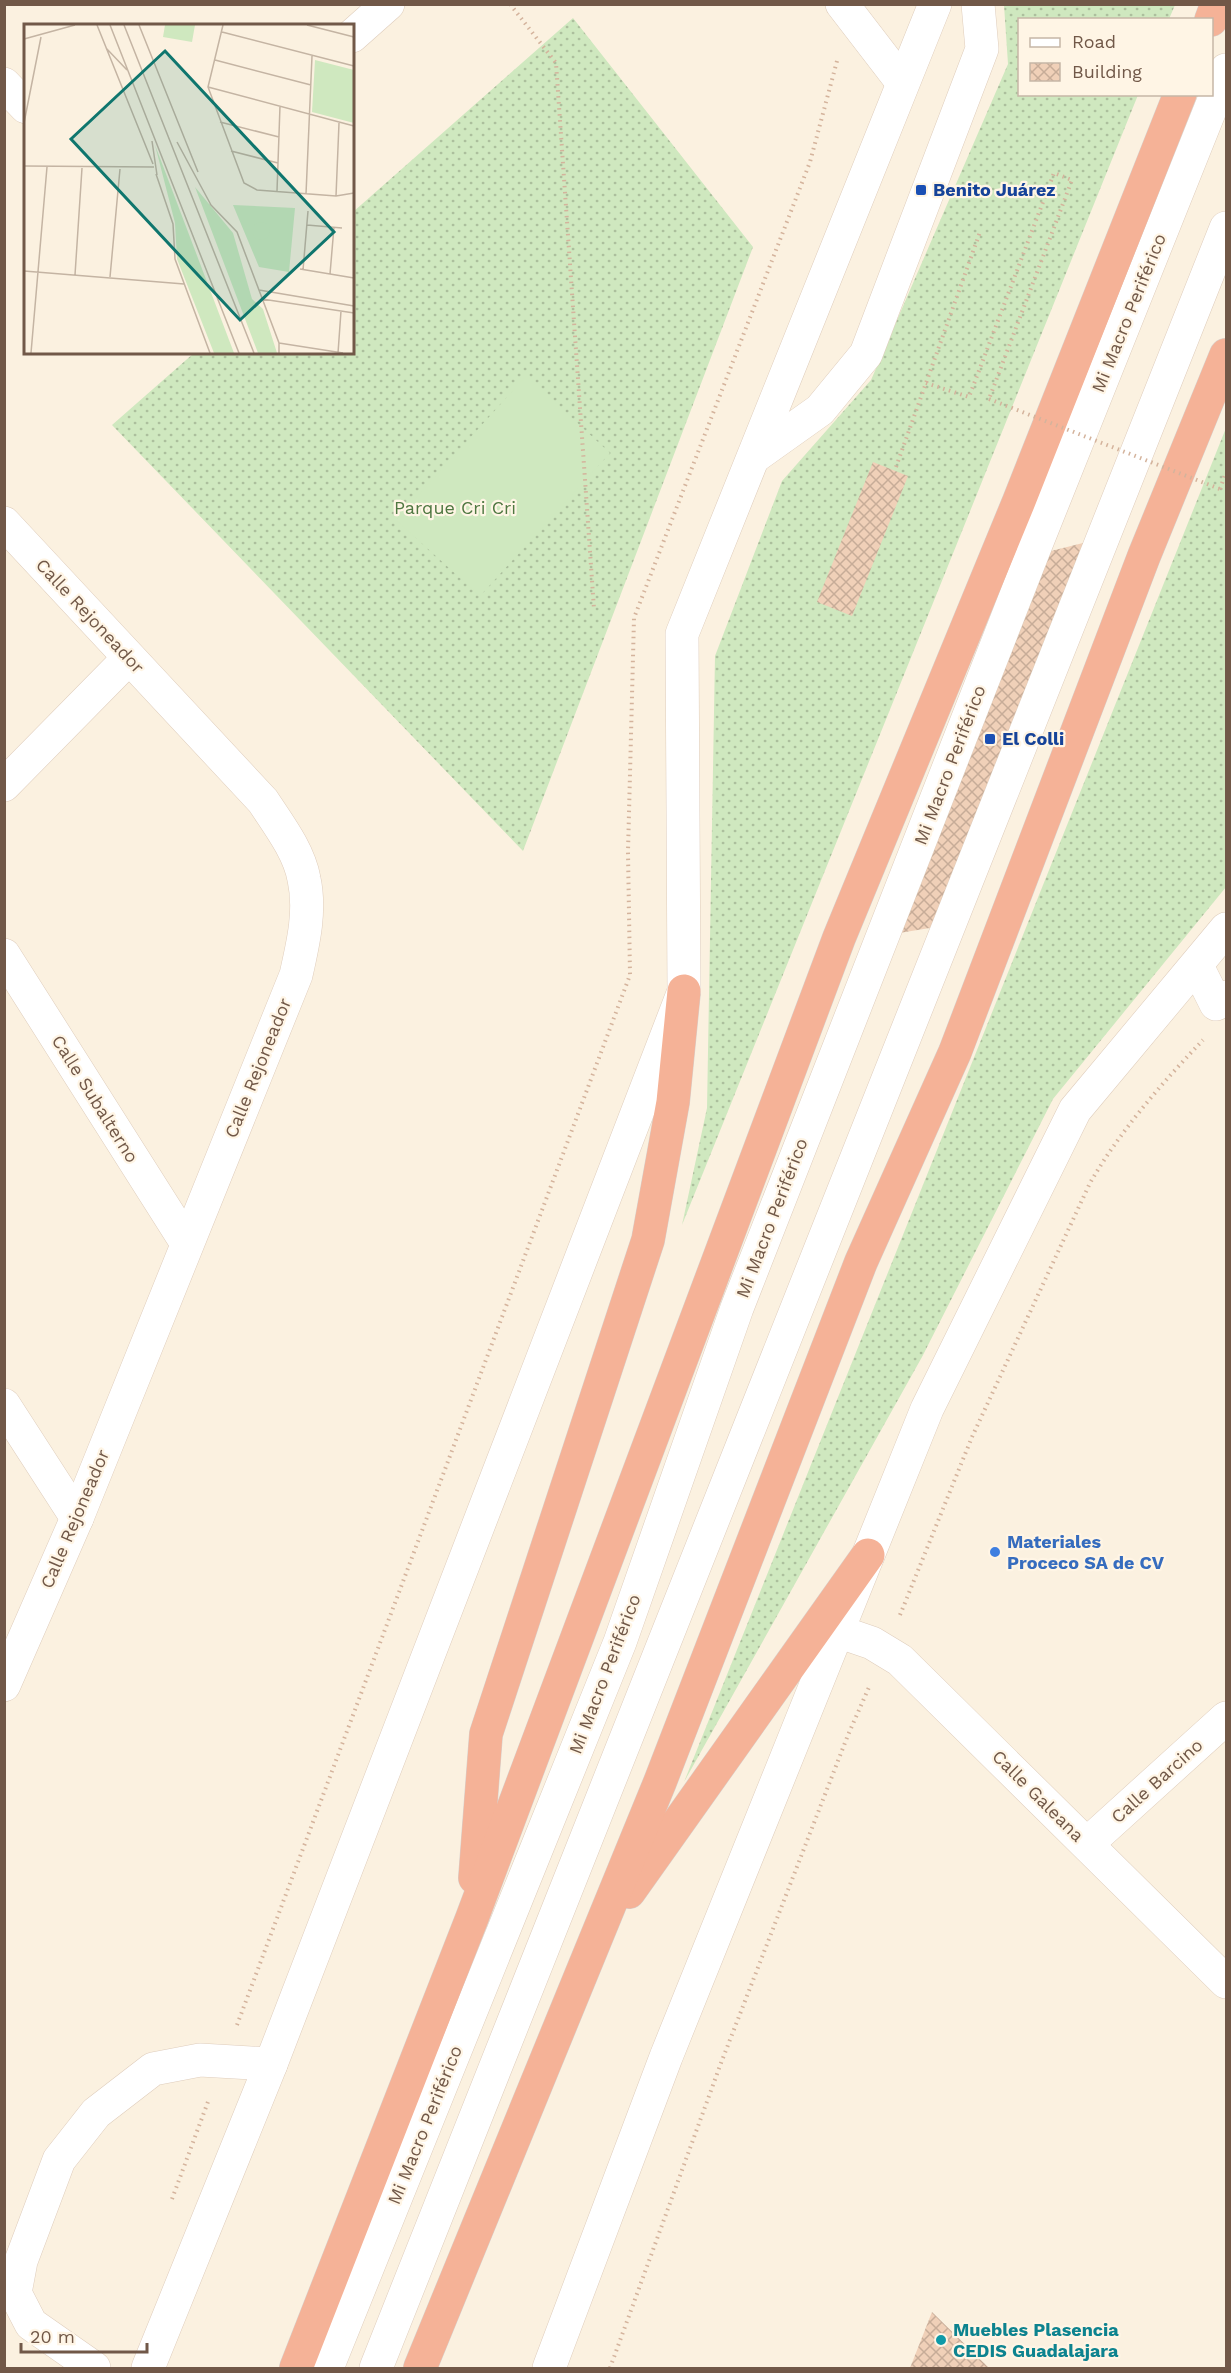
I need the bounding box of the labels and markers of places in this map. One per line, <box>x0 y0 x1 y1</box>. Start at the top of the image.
place label: Benito Juárez <box>933 179 1056 200</box>
marker: Benito Juárez <box>914 183 928 197</box>
place label: El Colli <box>1002 728 1064 749</box>
marker: El Colli <box>983 732 997 746</box>
place label: Materiales Proceco SA de CV <box>1007 1531 1165 1573</box>
marker: Materiales Proceco SA de CV <box>988 1545 1002 1559</box>
place label: Muebles Plasencia CEDIS Guadalajara <box>953 2319 1119 2361</box>
marker: Muebles Plasencia CEDIS Guadalajara <box>934 2333 948 2347</box>

